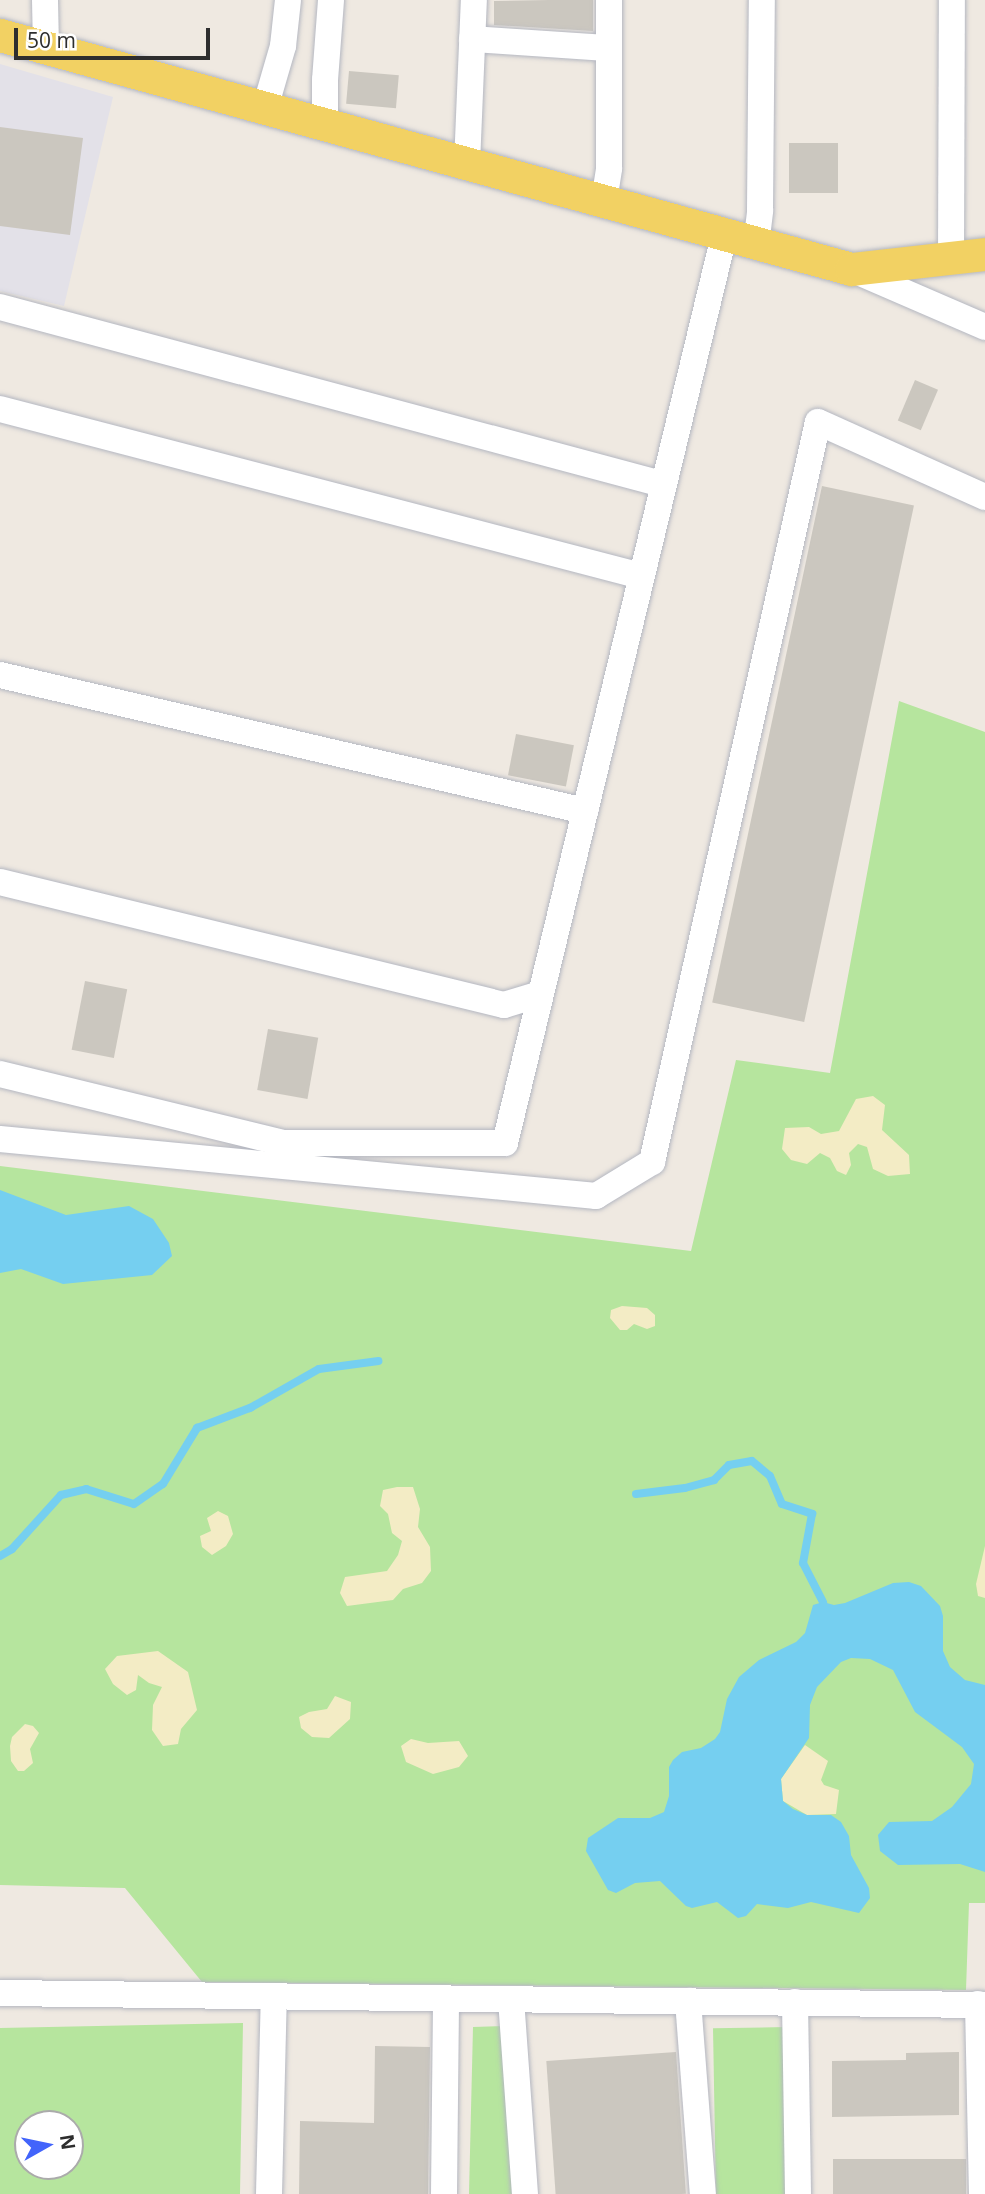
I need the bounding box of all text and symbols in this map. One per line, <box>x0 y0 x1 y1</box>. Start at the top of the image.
scale bar <box>18 14 214 58</box>
text: 50 m <box>27 26 76 54</box>
north arrow <box>14 2110 84 2180</box>
text: N <box>54 2132 82 2152</box>

